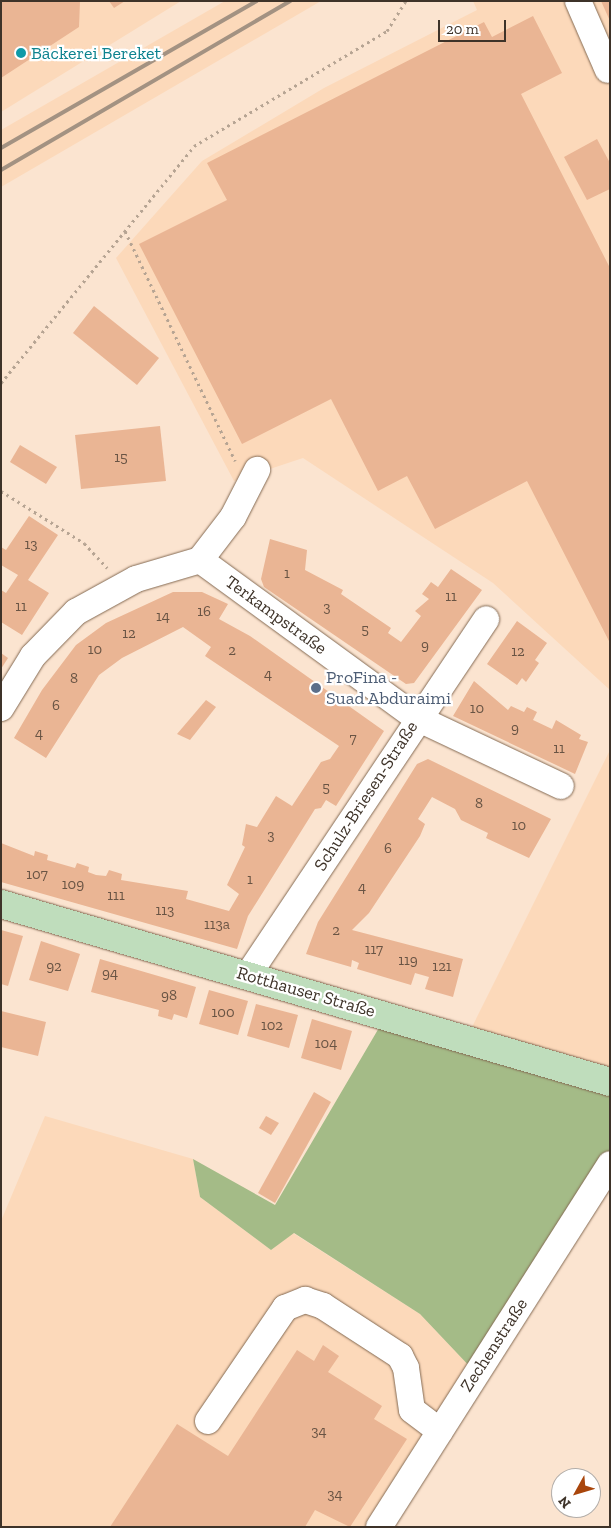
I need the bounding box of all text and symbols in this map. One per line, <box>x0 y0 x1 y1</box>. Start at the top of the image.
scale bar <box>441 10 508 42</box>
text: 20 m <box>446 20 479 38</box>
place label: Bäckerei Bereket <box>31 42 161 64</box>
marker: Bäckerei Bereket <box>15 47 27 59</box>
house number: 15 <box>114 449 128 467</box>
house number: 13 <box>24 536 38 554</box>
house number: 1 <box>284 565 290 583</box>
street label: Terkampstraße <box>221 571 331 659</box>
house number: 11 <box>445 588 457 606</box>
house number: 11 <box>15 598 27 616</box>
house number: 3 <box>323 599 331 617</box>
house number: 16 <box>197 603 211 621</box>
house number: 14 <box>156 608 170 626</box>
house number: 5 <box>361 621 369 639</box>
house number: 12 <box>122 625 136 643</box>
house number: 9 <box>421 637 429 655</box>
house number: 10 <box>88 641 102 659</box>
house number: 2 <box>228 642 236 660</box>
house number: 12 <box>511 643 525 661</box>
house number: 4 <box>264 666 272 684</box>
place label: ProFina - Suad Abduraimi <box>326 667 451 710</box>
house number: 8 <box>70 670 78 688</box>
marker: ProFina - Suad Abduraimi <box>310 682 322 694</box>
house number: 6 <box>52 697 60 715</box>
house number: 10 <box>470 700 484 718</box>
street label: Schulz-Briesen-Straße <box>309 717 423 875</box>
house number: 9 <box>511 720 519 738</box>
house number: 4 <box>35 725 43 743</box>
house number: 7 <box>349 730 357 748</box>
house number: 11 <box>553 740 565 758</box>
house number: 5 <box>322 779 330 797</box>
house number: 8 <box>475 795 483 813</box>
house number: 10 <box>512 817 526 835</box>
house number: 3 <box>267 827 275 845</box>
house number: 6 <box>384 840 392 858</box>
house number: 107 <box>26 866 48 884</box>
house number: 1 <box>247 871 253 889</box>
house number: 109 <box>62 876 84 894</box>
house number: 4 <box>358 879 366 897</box>
house number: 111 <box>107 887 125 905</box>
house number: 113 <box>156 902 174 920</box>
house number: 113a <box>204 916 230 934</box>
house number: 2 <box>332 922 340 940</box>
house number: 117 <box>365 941 383 959</box>
house number: 119 <box>398 952 418 970</box>
house number: 92 <box>46 958 62 976</box>
house number: 121 <box>432 958 452 976</box>
street label: Rotthauser Straße <box>234 962 378 1022</box>
house number: 94 <box>102 965 118 983</box>
house number: 98 <box>161 987 177 1005</box>
house number: 100 <box>211 1004 235 1022</box>
house number: 102 <box>261 1017 283 1035</box>
house number: 104 <box>315 1035 337 1053</box>
street label: Zechenstraße <box>456 1294 532 1396</box>
house number: 34 <box>311 1423 327 1441</box>
north arrow <box>551 1468 601 1518</box>
house number: 34 <box>327 1486 343 1504</box>
text: N <box>555 1493 575 1512</box>

